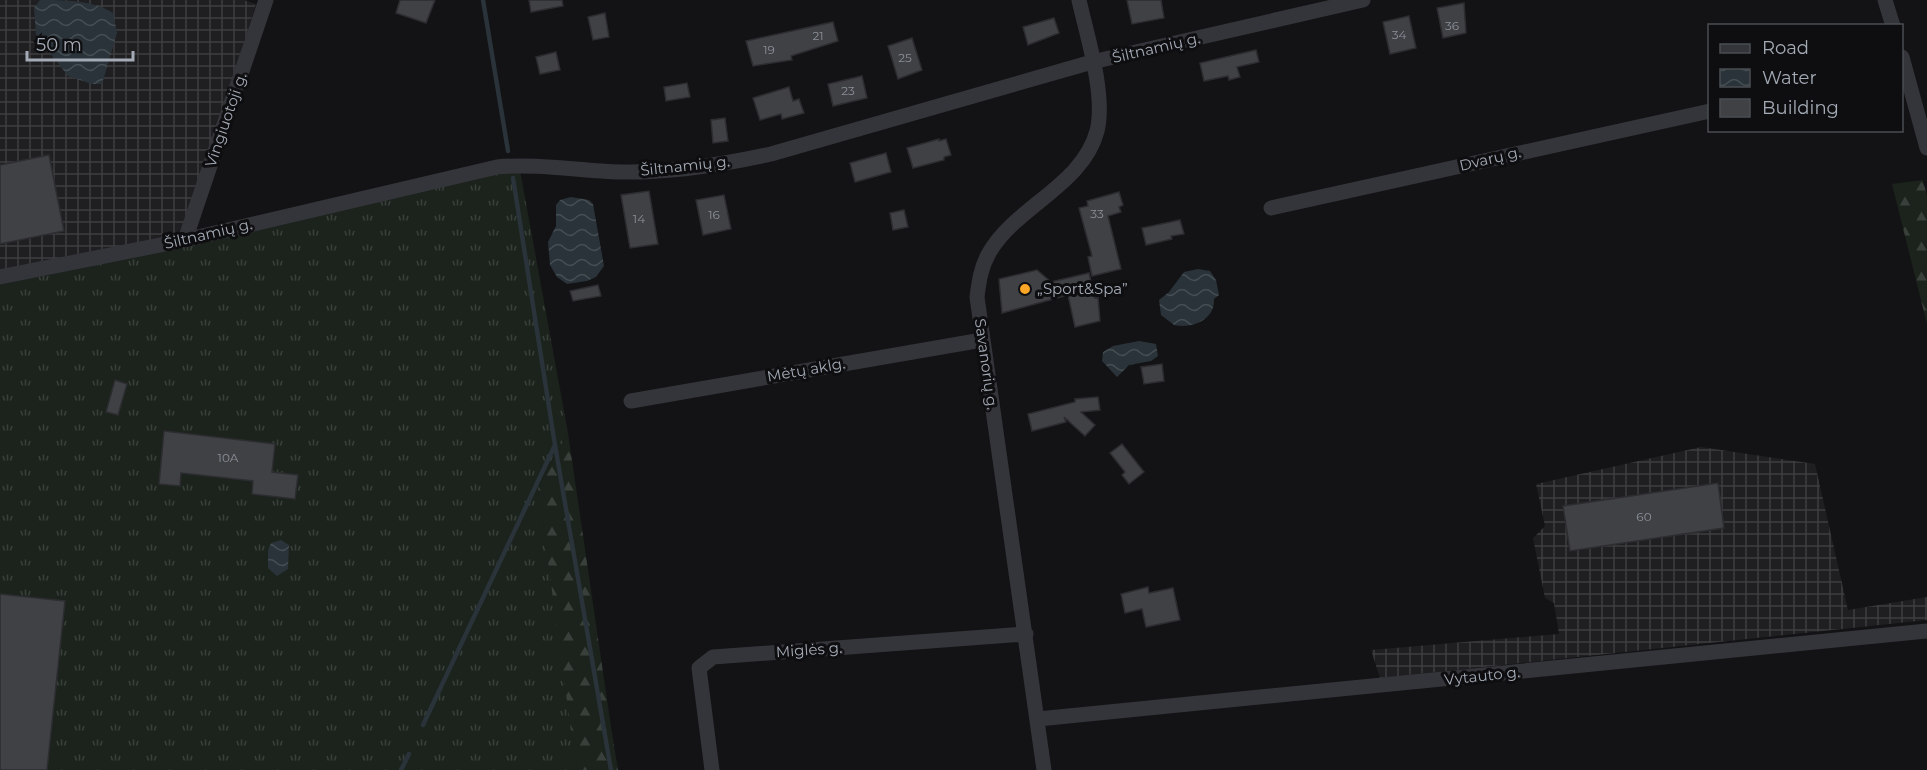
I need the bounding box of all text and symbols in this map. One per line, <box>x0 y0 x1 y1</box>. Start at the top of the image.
house number: 36 <box>1445 18 1459 33</box>
scale bar <box>27 24 134 62</box>
legend <box>1708 24 1903 132</box>
house number: 34 <box>1392 27 1406 42</box>
house number: 21 <box>812 28 824 43</box>
street label: Šiltnamių g. <box>1110 28 1202 67</box>
text: 50 m <box>36 34 82 56</box>
text: Road <box>1762 37 1809 59</box>
house number: 19 <box>763 42 775 57</box>
house number: 25 <box>898 50 912 65</box>
text: Water <box>1762 67 1817 89</box>
street label: Vingiuotoji g. <box>200 70 251 170</box>
house number: 23 <box>841 83 855 98</box>
text: Building <box>1762 97 1839 119</box>
street label: Dvarų g. <box>1457 142 1523 175</box>
street label: Šiltnamių g. <box>639 151 731 180</box>
house number: 33 <box>1090 206 1104 221</box>
house number: 16 <box>708 207 720 222</box>
house number: 14 <box>633 211 645 226</box>
street label: Šiltnamių g. <box>162 214 254 253</box>
place label: „Sport&Spa” <box>1037 279 1128 298</box>
marker: „Sport&Spa” <box>1018 282 1032 296</box>
street label: Savanorių g. <box>971 317 1002 411</box>
street label: Mėtų aklg. <box>765 353 846 386</box>
house number: 10A <box>218 450 239 465</box>
house number: 60 <box>1636 509 1652 524</box>
street label: Miglės g. <box>775 638 843 661</box>
street label: Vytauto g. <box>1443 662 1521 689</box>

